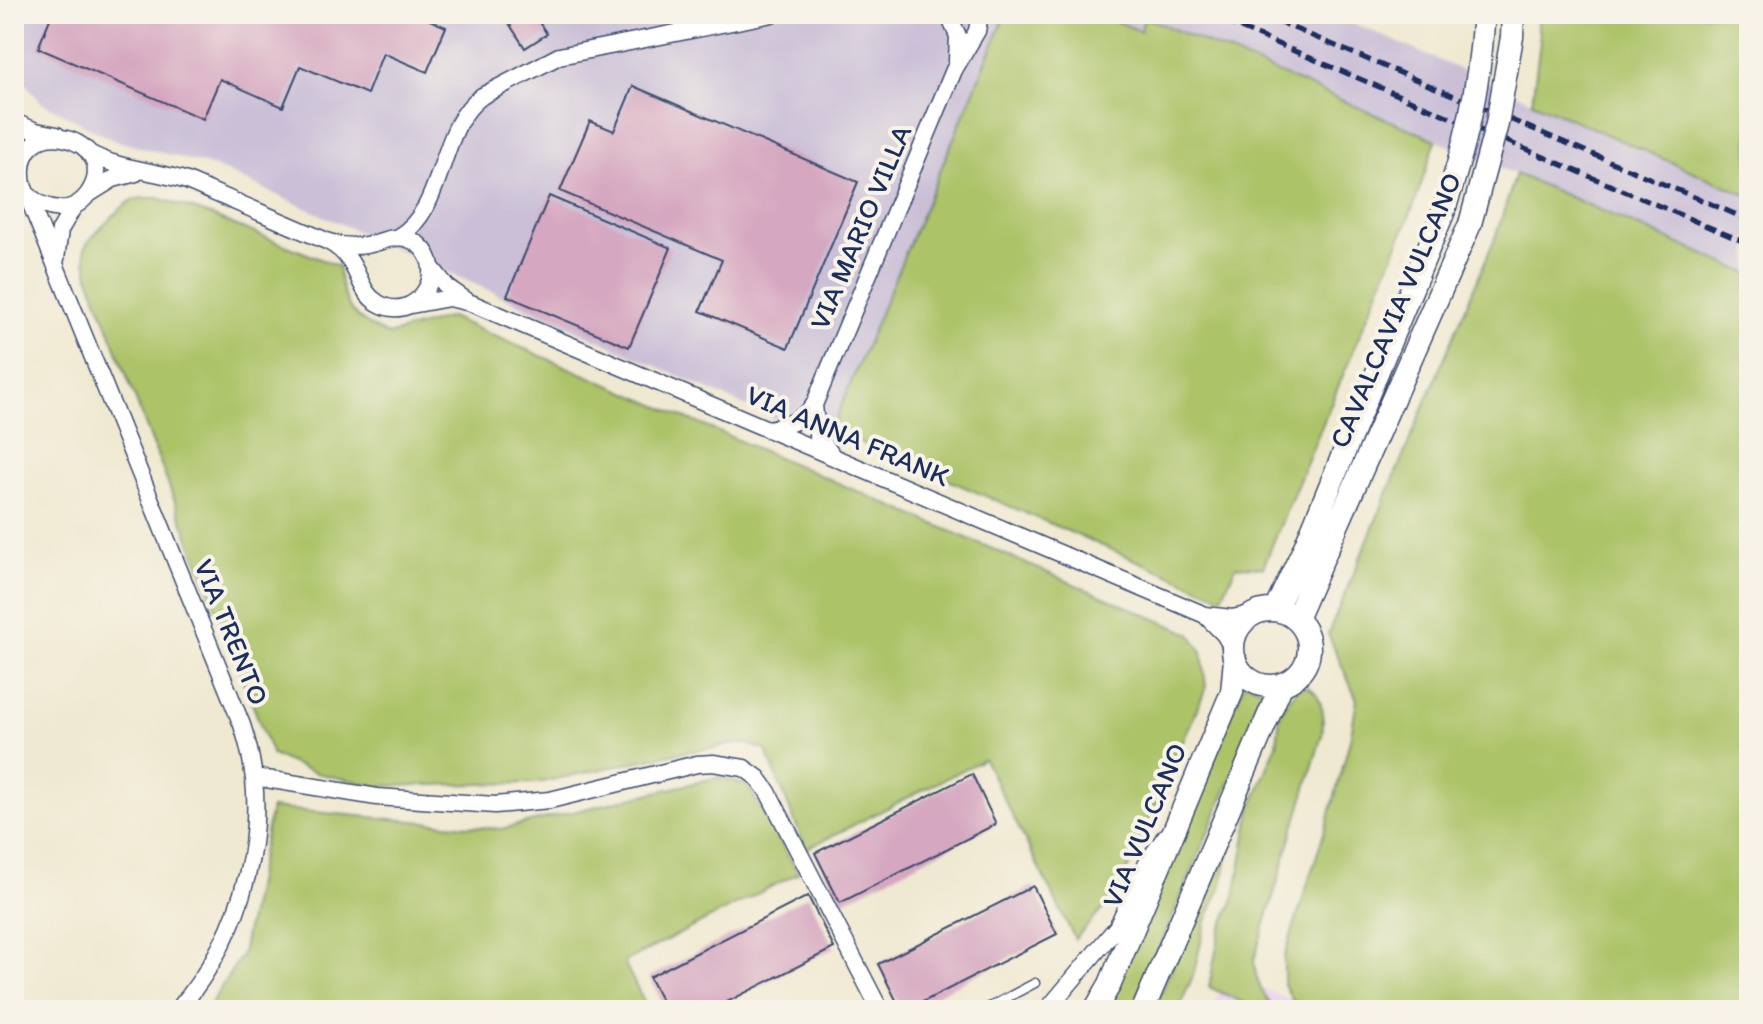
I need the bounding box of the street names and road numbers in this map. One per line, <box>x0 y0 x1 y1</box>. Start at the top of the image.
street label: VIA MARIO VILLA <box>802 119 918 334</box>
street label: CAVALCAVIA VULCANO <box>1322 167 1468 453</box>
street label: VIA ANNA FRANK <box>741 377 955 493</box>
street label: VIA TRENTO <box>187 554 277 710</box>
street label: VIA VULCANO <box>1094 738 1194 912</box>

